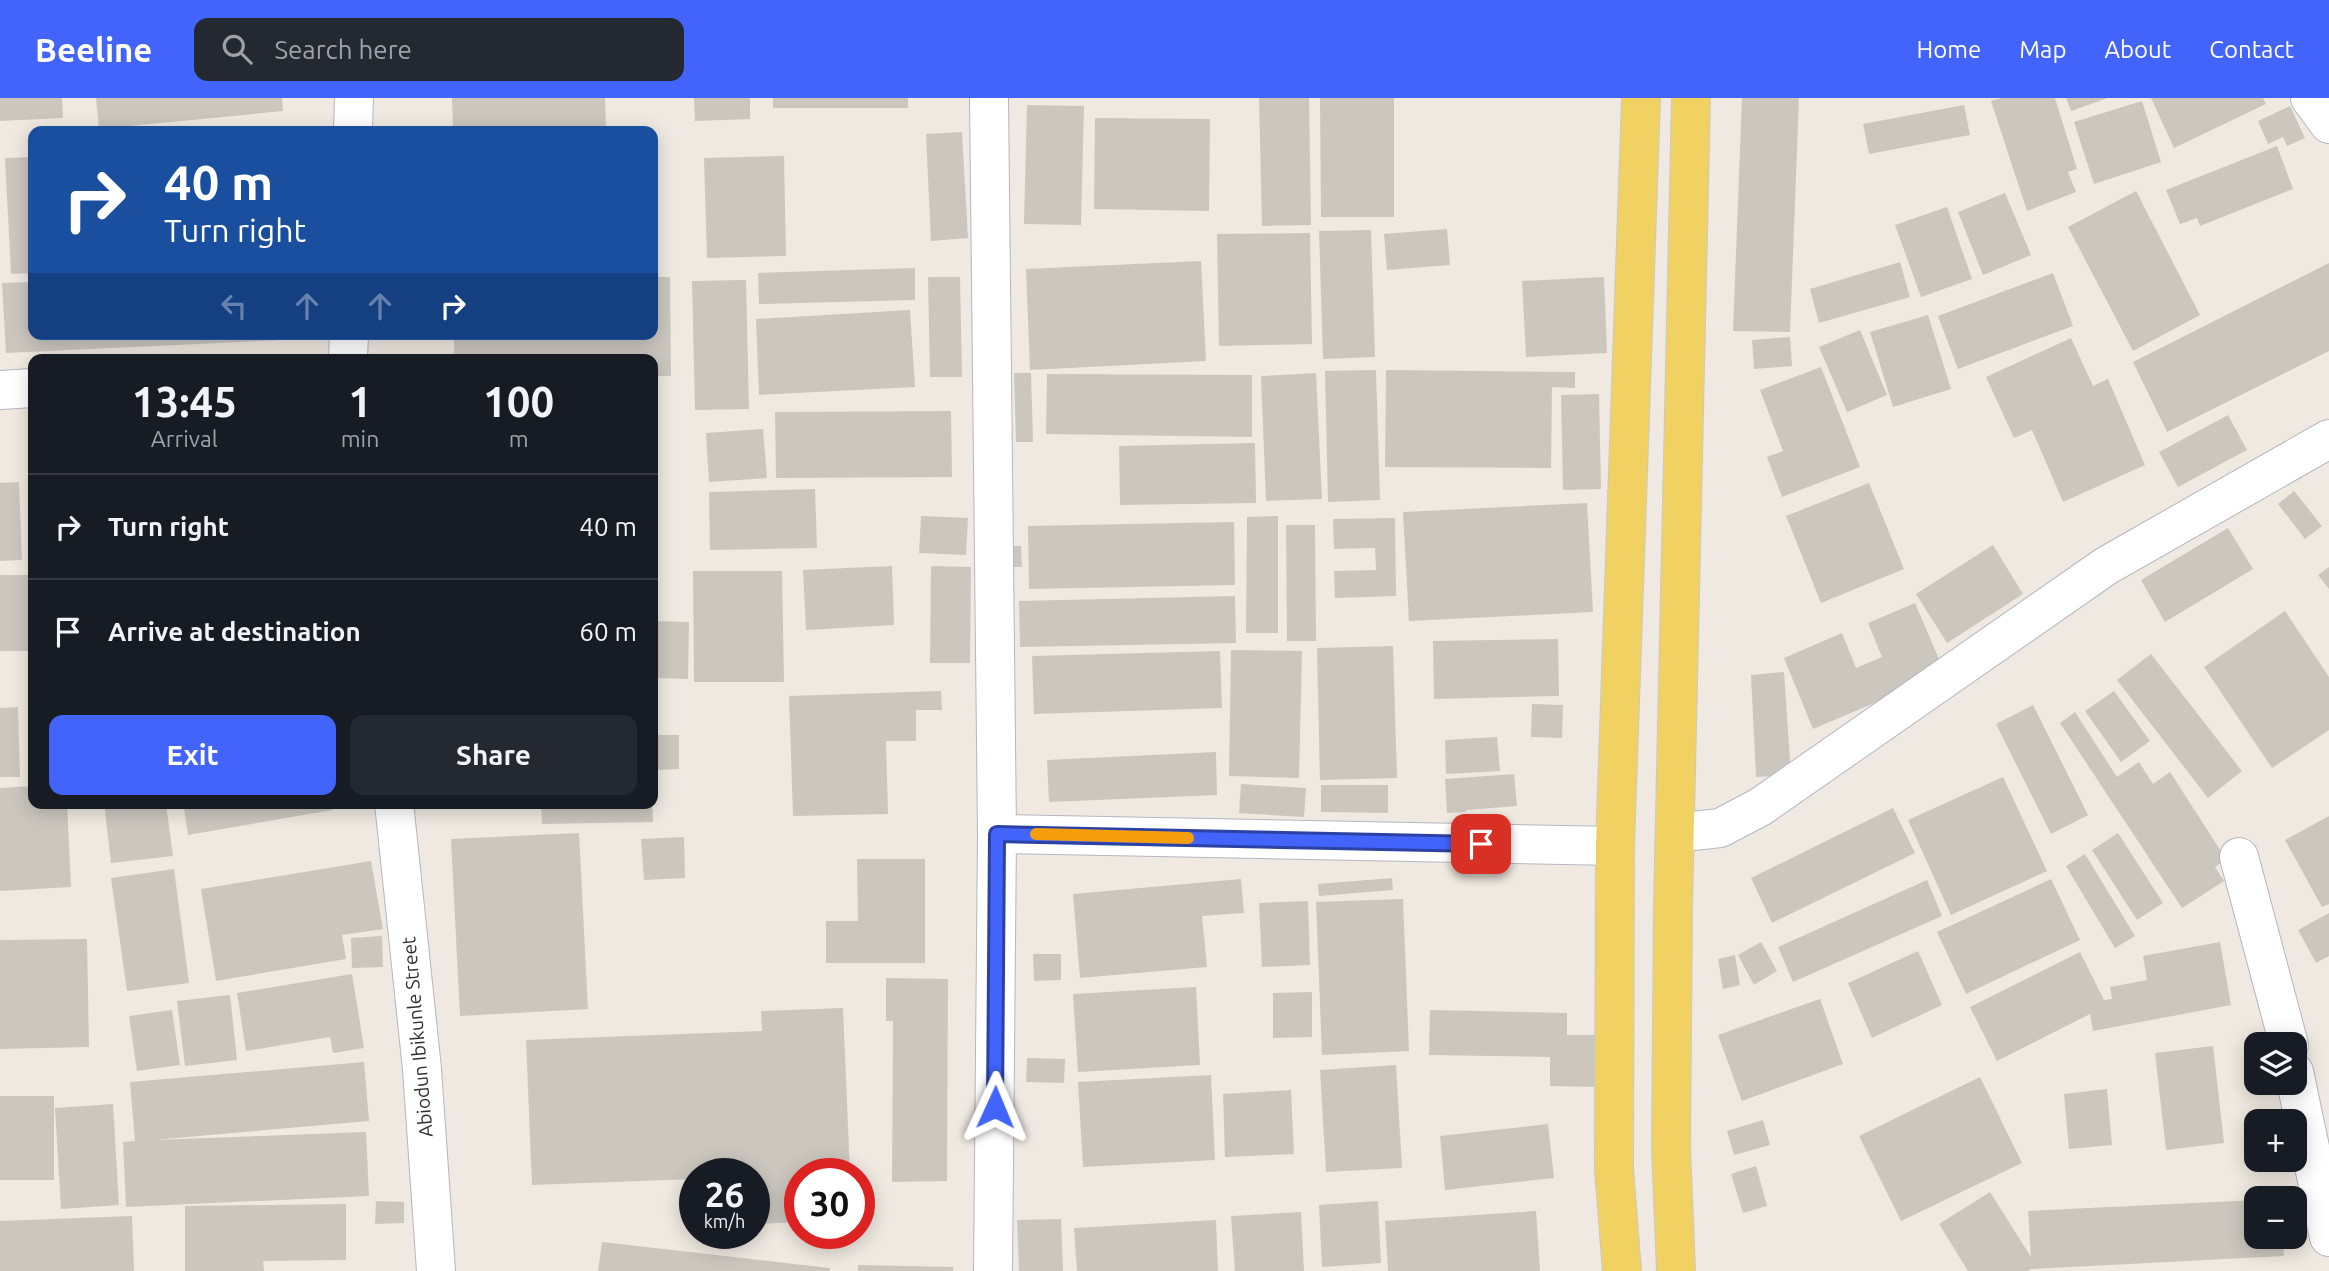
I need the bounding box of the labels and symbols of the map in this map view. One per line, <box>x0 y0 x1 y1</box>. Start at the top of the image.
pin <box>1451 814 1511 874</box>
street label: Abiodun Ibikunle Street <box>397 935 437 1138</box>
position arrow <box>958 1070 1032 1144</box>
speed limit sign: 30 <box>784 1158 875 1249</box>

